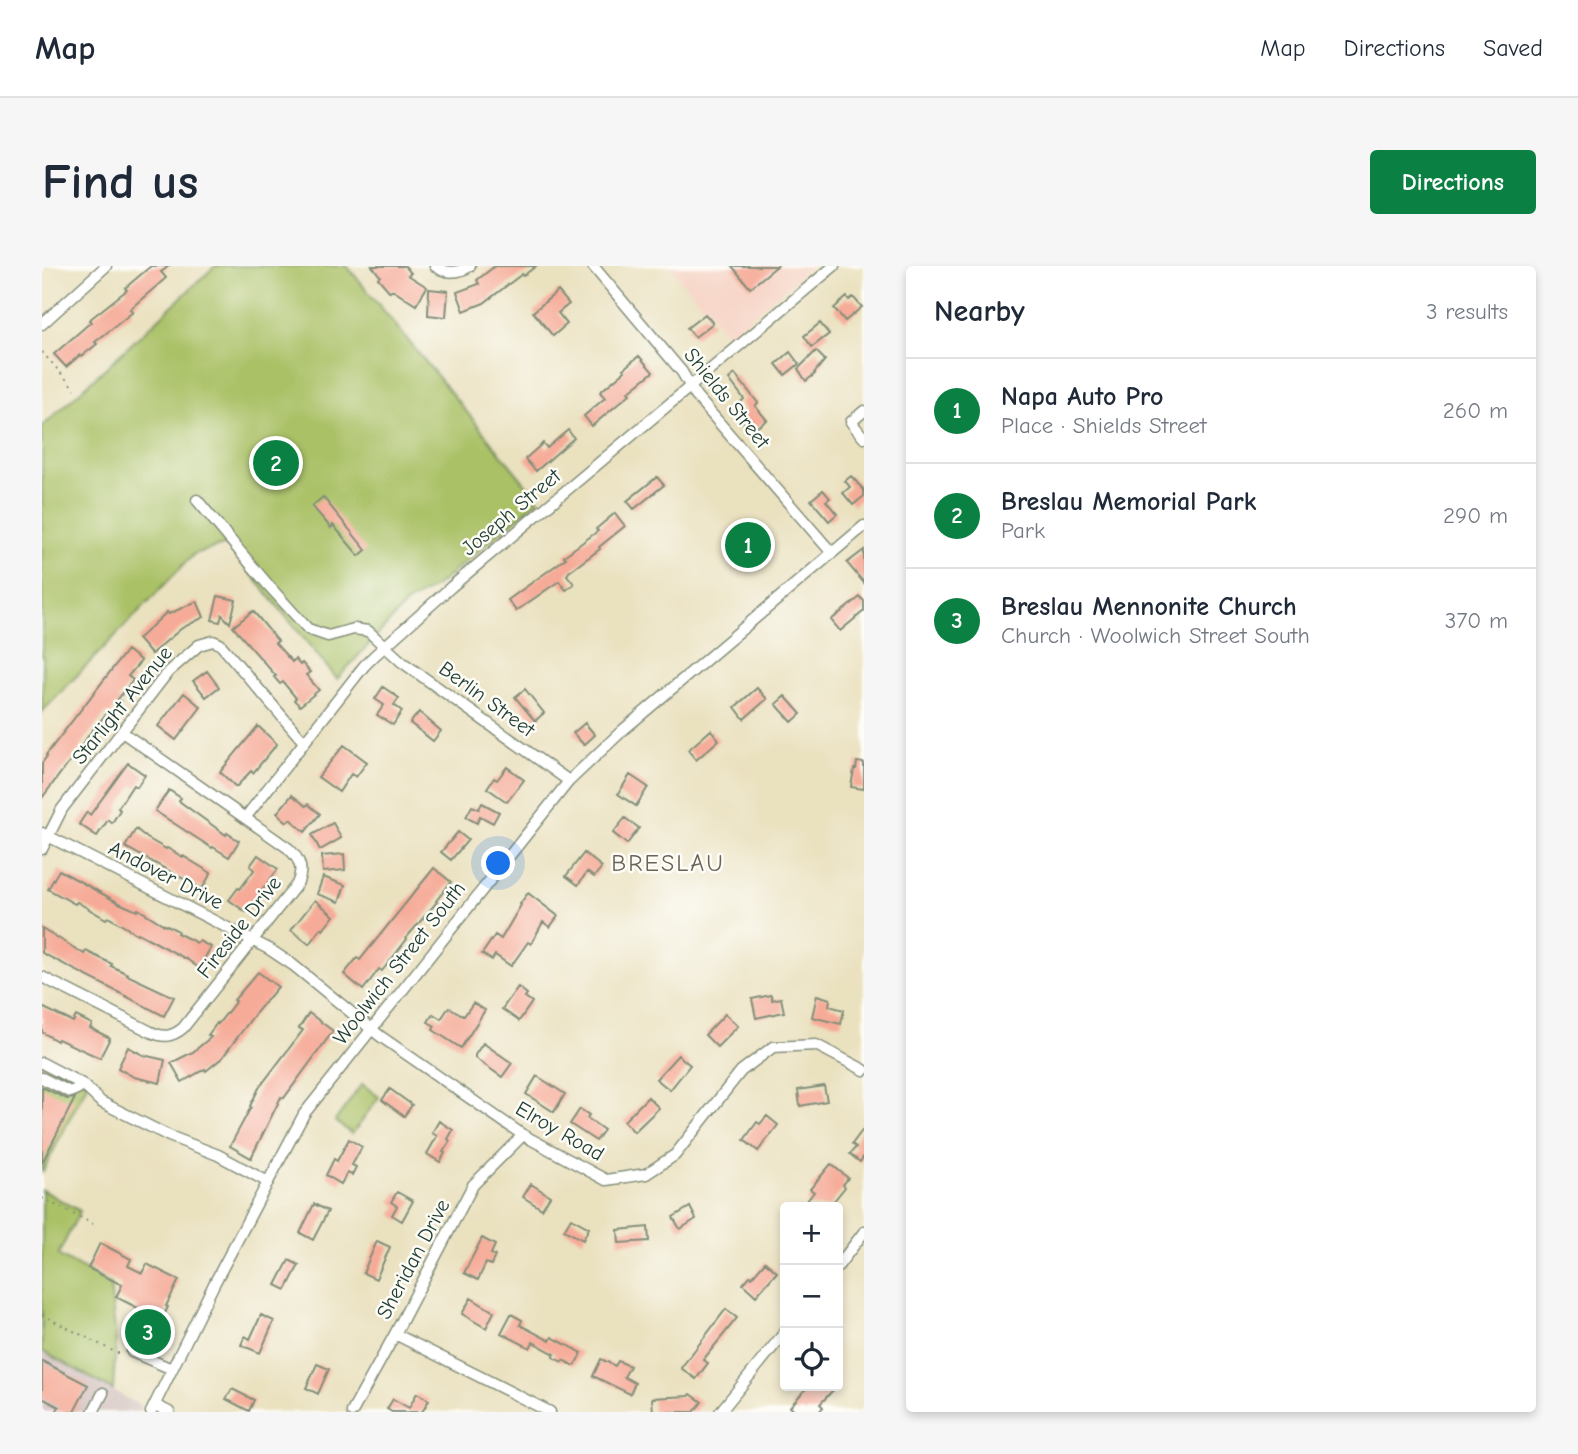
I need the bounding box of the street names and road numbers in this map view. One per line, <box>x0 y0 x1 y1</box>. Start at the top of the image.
street label: Shields Street <box>679 343 775 454</box>
street label: Joseph Street <box>457 463 566 560</box>
street label: Starlight Avenue <box>67 641 177 769</box>
street label: Berlin Street <box>434 656 540 742</box>
street label: Andover Drive <box>105 836 227 914</box>
street label: Fireside Drive <box>192 871 286 983</box>
street label: Woolwich Street South <box>328 877 470 1049</box>
street label: Elroy Road <box>512 1096 608 1166</box>
street label: Sheridan Drive <box>371 1195 455 1323</box>

